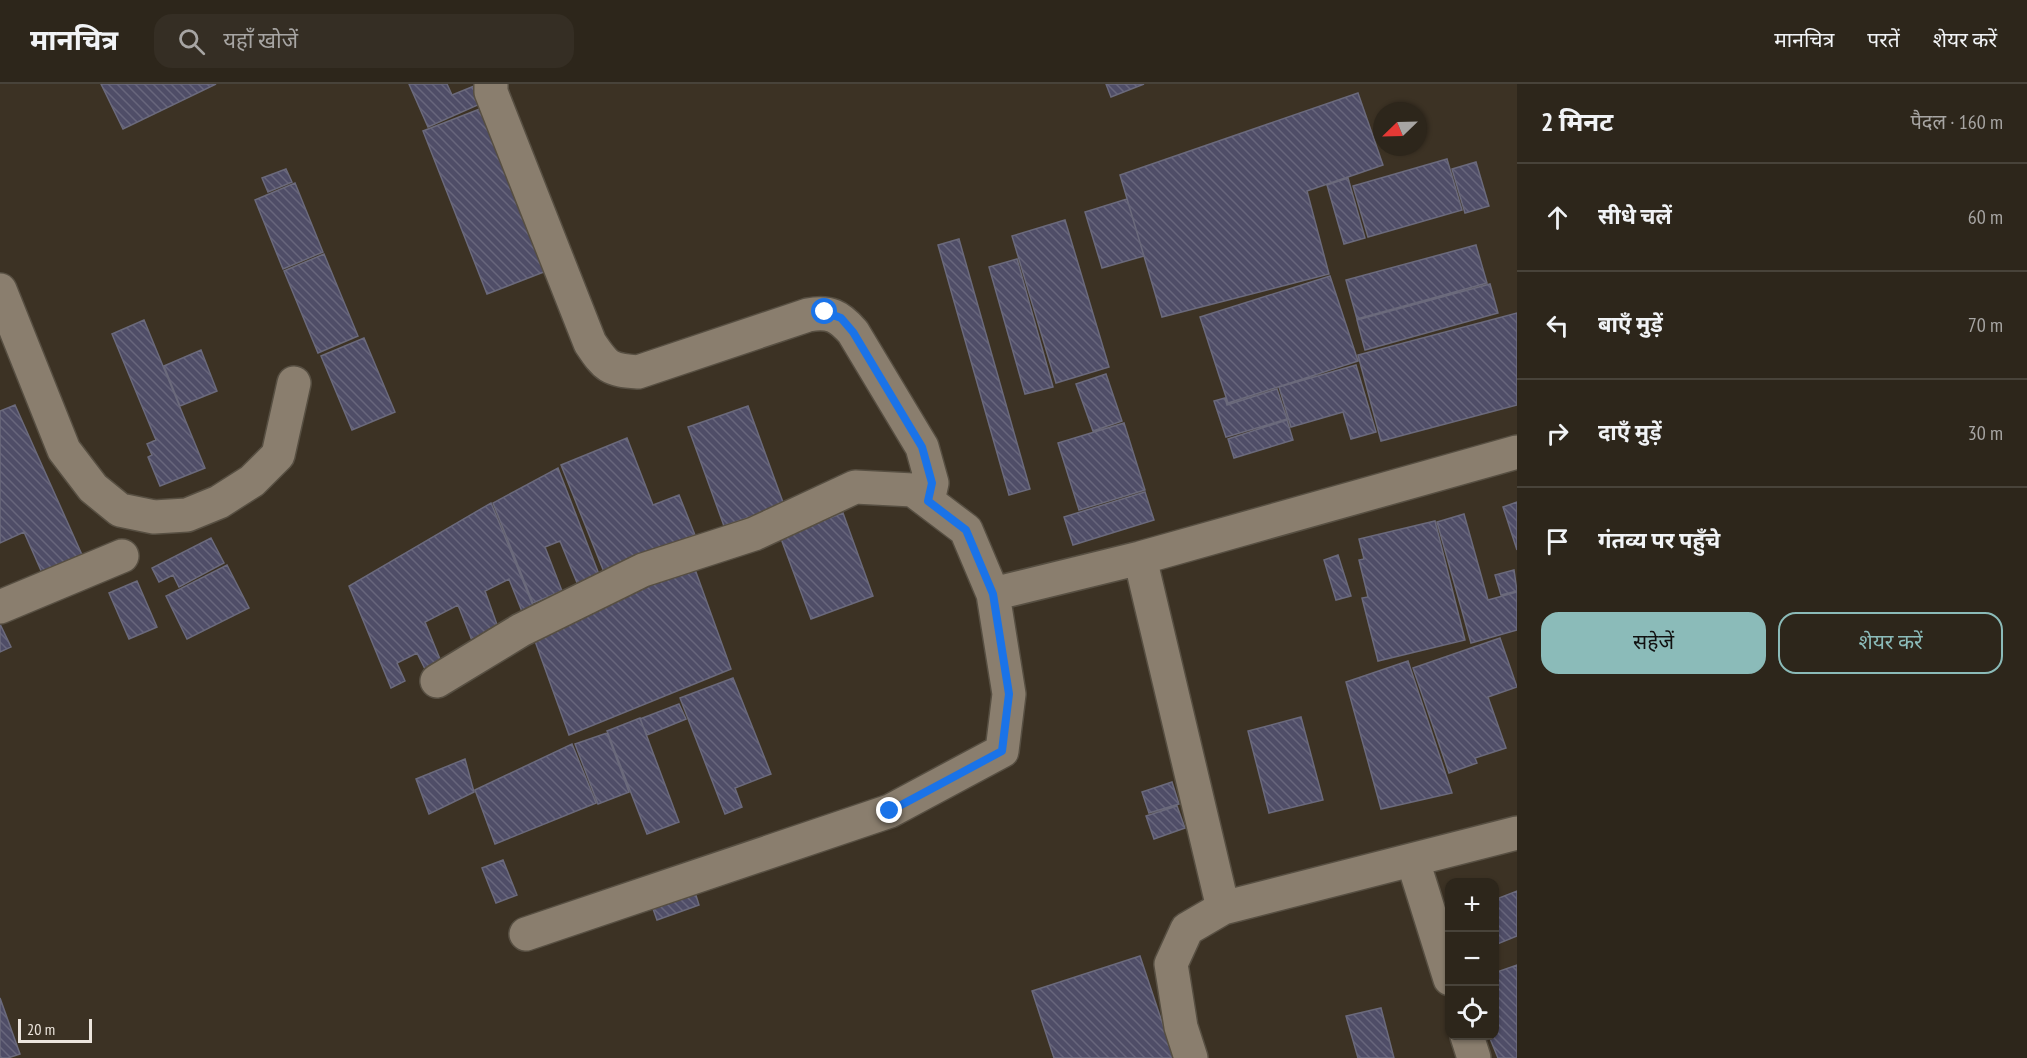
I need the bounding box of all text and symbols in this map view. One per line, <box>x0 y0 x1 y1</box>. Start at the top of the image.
search box <box>154 14 574 68</box>
text: मानचित्र <box>30 21 118 58</box>
icon: search <box>175 25 208 58</box>
text: यहाँ खोजें <box>223 26 298 54</box>
text: मानचित्र <box>1774 26 1834 53</box>
text: परतें <box>1867 26 1900 53</box>
text: शेयर करें <box>1933 26 1997 53</box>
north arrow <box>1373 102 1427 156</box>
text: 2 मिनट <box>1541 105 1613 138</box>
text: पैदल · 160 m <box>1910 109 2003 135</box>
icon: ahead <box>1541 201 1574 234</box>
text: सीधे चलें <box>1598 202 1672 230</box>
text: 60 m <box>1968 204 2003 230</box>
route start <box>811 298 837 324</box>
icon: left <box>1541 309 1574 342</box>
text: बाएँ मुड़ें <box>1598 310 1663 338</box>
text: 70 m <box>1968 312 2003 338</box>
icon: right <box>1541 417 1574 450</box>
text: दाएँ मुड़ें <box>1598 418 1662 446</box>
text: 30 m <box>1968 420 2003 446</box>
icon: arrive <box>1541 525 1574 558</box>
text: गंतव्य पर पहुँचे <box>1598 526 1720 554</box>
button: सहेजें <box>1541 612 1766 674</box>
button: शेयर करें <box>1778 612 2003 674</box>
route end <box>876 797 902 823</box>
map controls <box>1445 878 1499 1040</box>
button: + <box>1445 878 1499 932</box>
button: − <box>1445 932 1499 986</box>
button: locate <box>1445 986 1499 1040</box>
scale bar <box>18 1016 92 1044</box>
text: 20 m <box>27 1019 55 1039</box>

